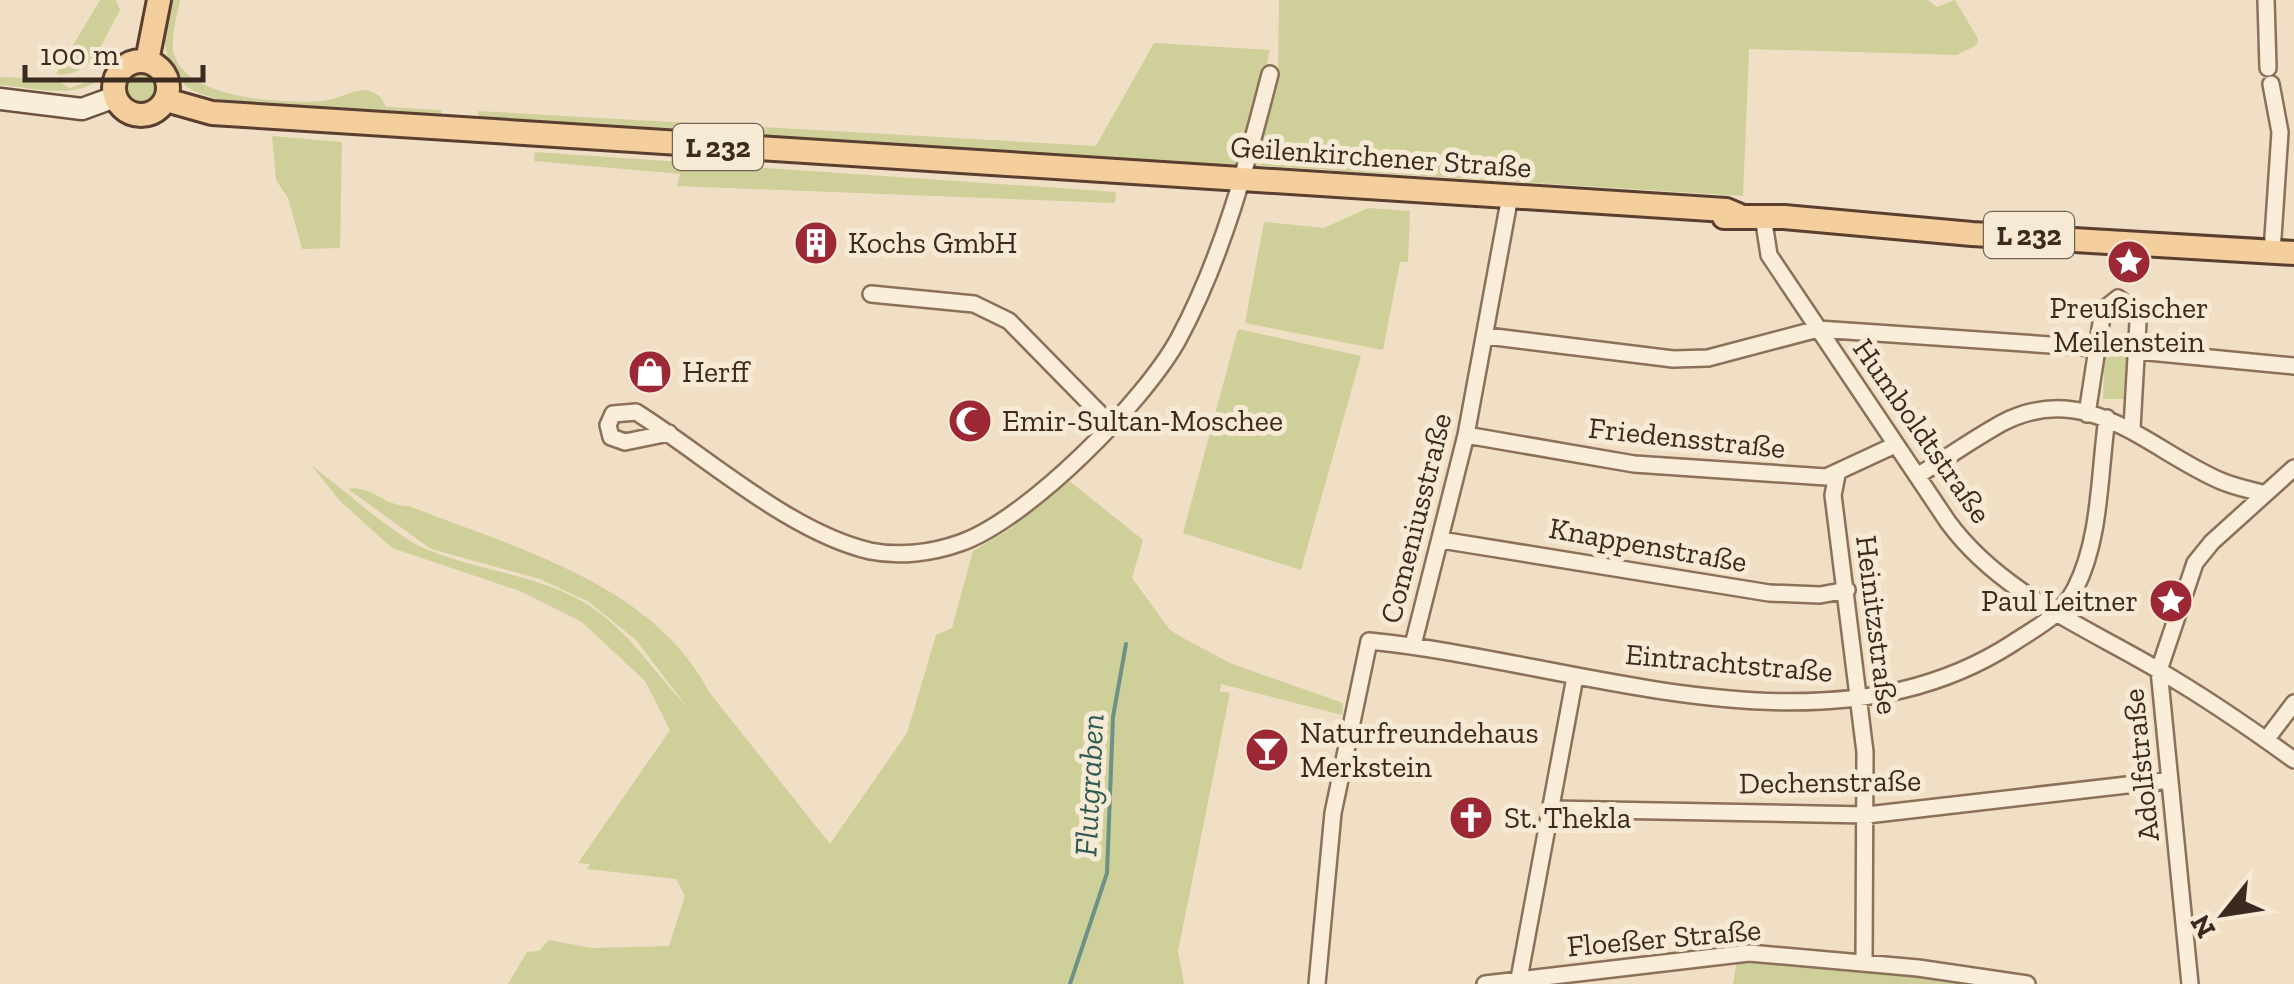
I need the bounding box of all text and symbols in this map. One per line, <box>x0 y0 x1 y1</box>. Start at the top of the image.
scale bar <box>25 20 202 82</box>
text: 100 m <box>40 37 119 73</box>
road number: L 232 <box>673 124 763 170</box>
street label: Geilenkirchener Straße <box>1229 129 1533 185</box>
road number: L 232 <box>1984 212 2074 258</box>
building icon: Kochs GmbH <box>793 220 839 266</box>
place label: Kochs GmbH <box>848 225 1017 261</box>
place icon: Preußischer Meilenstein <box>2106 239 2152 285</box>
place label: Preußischer Meilenstein <box>2049 290 2209 360</box>
street label: Humboldtstraße <box>1845 332 1999 530</box>
shop icon: Herff <box>627 349 673 395</box>
place label: Herff <box>682 354 752 390</box>
mosque icon: Emir-Sultan-Moschee <box>947 398 993 444</box>
place label: Emir-Sultan-Moschee <box>1002 403 1283 439</box>
street label: Comeniusstraße <box>1372 409 1460 627</box>
street label: Friedensstraße <box>1587 410 1787 466</box>
street label: Knappenstraße <box>1546 510 1750 580</box>
street label: Heinitzstraße <box>1848 533 1906 717</box>
place icon: Paul Leitner <box>2148 578 2194 624</box>
place label: Paul Leitner <box>1981 583 2138 619</box>
street label: Eintrachtstraße <box>1624 636 1834 690</box>
street label: Adolfstraße <box>2115 687 2167 843</box>
water label: Flutgraben <box>1066 713 1112 857</box>
place label: Naturfreundehaus Merkstein <box>1300 715 1539 785</box>
bar icon: Naturfreundehaus Merkstein <box>1244 727 1290 773</box>
street label: Dechenstraße <box>1739 762 1921 802</box>
church icon: St. Thekla <box>1448 795 1494 841</box>
place label: St. Thekla <box>1504 800 1631 836</box>
north arrow <box>2174 864 2274 964</box>
text: N <box>2183 909 2222 944</box>
street label: Floeßer Straße <box>1565 912 1763 964</box>

